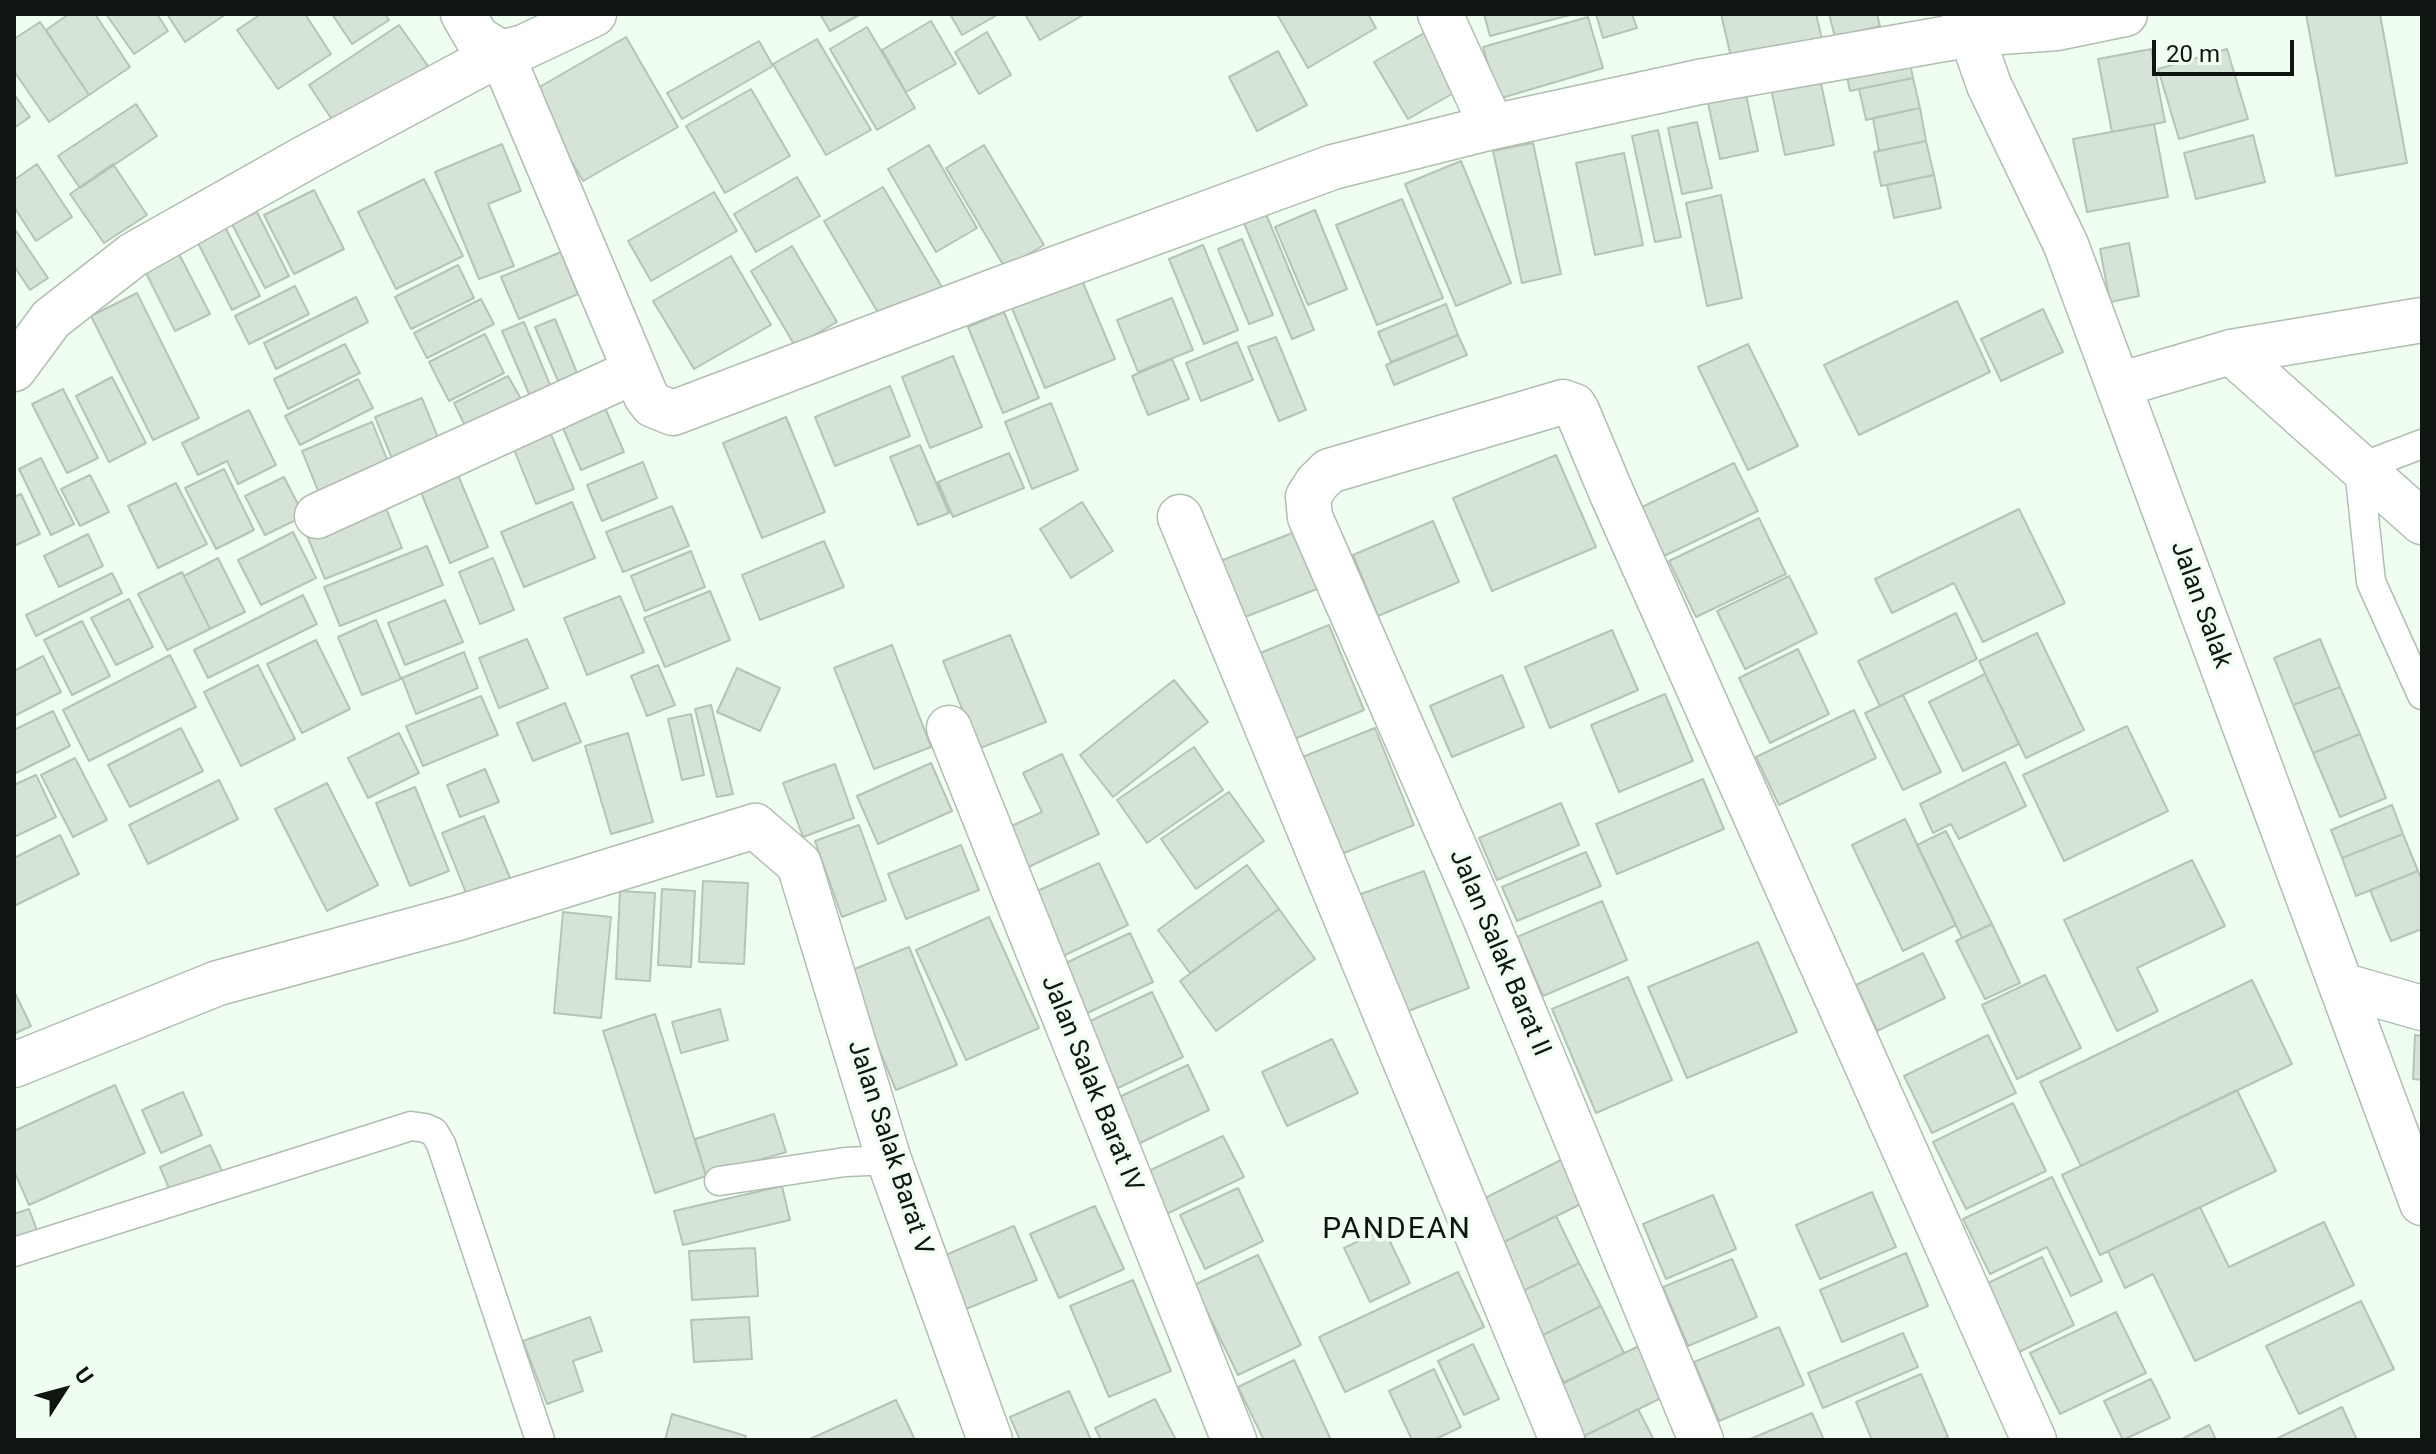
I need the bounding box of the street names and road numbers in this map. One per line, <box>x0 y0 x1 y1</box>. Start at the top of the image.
street label: Jalan Salak <box>2163 537 2237 673</box>
street label: Jalan Salak Barat II <box>1441 845 1557 1061</box>
street label: Jalan Salak Barat IV <box>1033 971 1149 1197</box>
street label: Jalan Salak Barat V <box>840 1037 938 1259</box>

